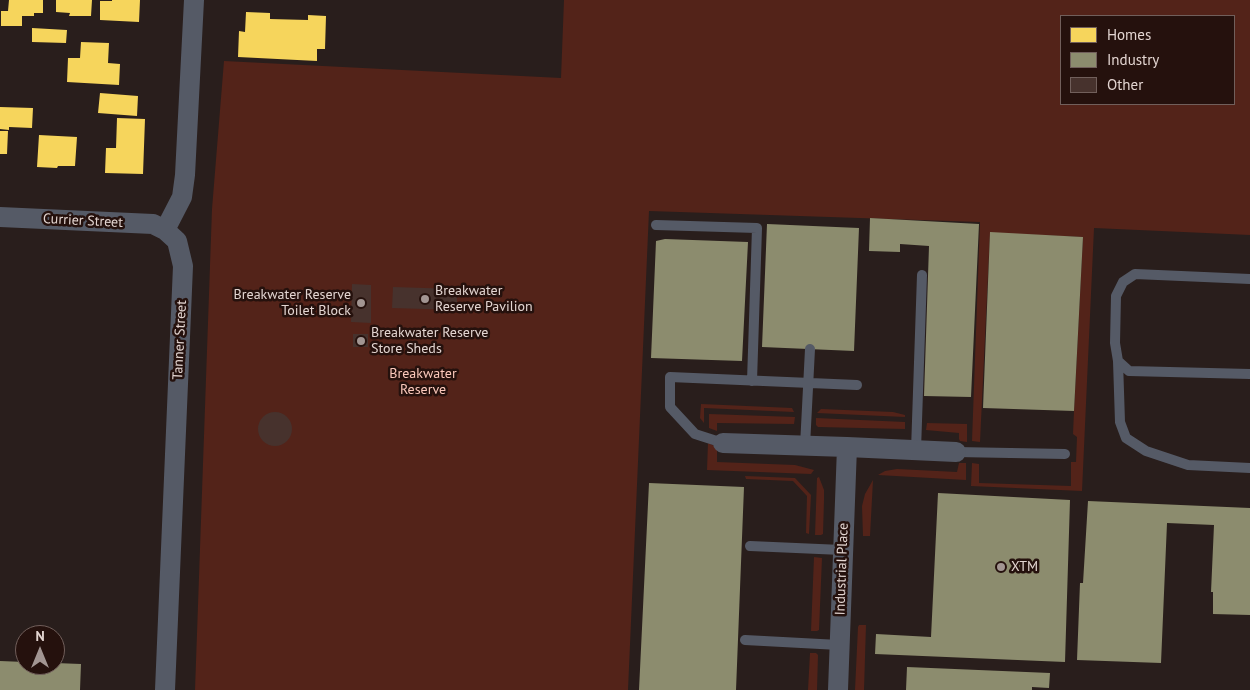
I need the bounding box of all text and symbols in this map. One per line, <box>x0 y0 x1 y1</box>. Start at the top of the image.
legend <box>1060 15 1235 105</box>
text: Homes <box>1107 25 1151 44</box>
text: Industry <box>1107 50 1159 69</box>
text: Other <box>1107 75 1143 94</box>
street label: Currier Street <box>43 211 123 231</box>
place label: Breakwater Reserve Pavilion <box>435 283 533 316</box>
place label: Breakwater Reserve Toilet Block <box>234 287 351 320</box>
marker: Breakwater Reserve Pavilion <box>419 293 431 305</box>
marker: Breakwater Reserve Toilet Block <box>355 297 367 309</box>
street label: Tanner Street <box>170 300 190 380</box>
place label: Breakwater Reserve Store Sheds <box>371 325 488 358</box>
marker: Breakwater Reserve Store Sheds <box>355 335 367 347</box>
park label: Breakwater Reserve <box>389 366 457 398</box>
street label: Industrial Place <box>832 522 852 616</box>
place label: XTM <box>1011 559 1038 575</box>
marker: XTM <box>995 561 1007 573</box>
north arrow <box>15 625 65 675</box>
text: N <box>35 627 45 645</box>

